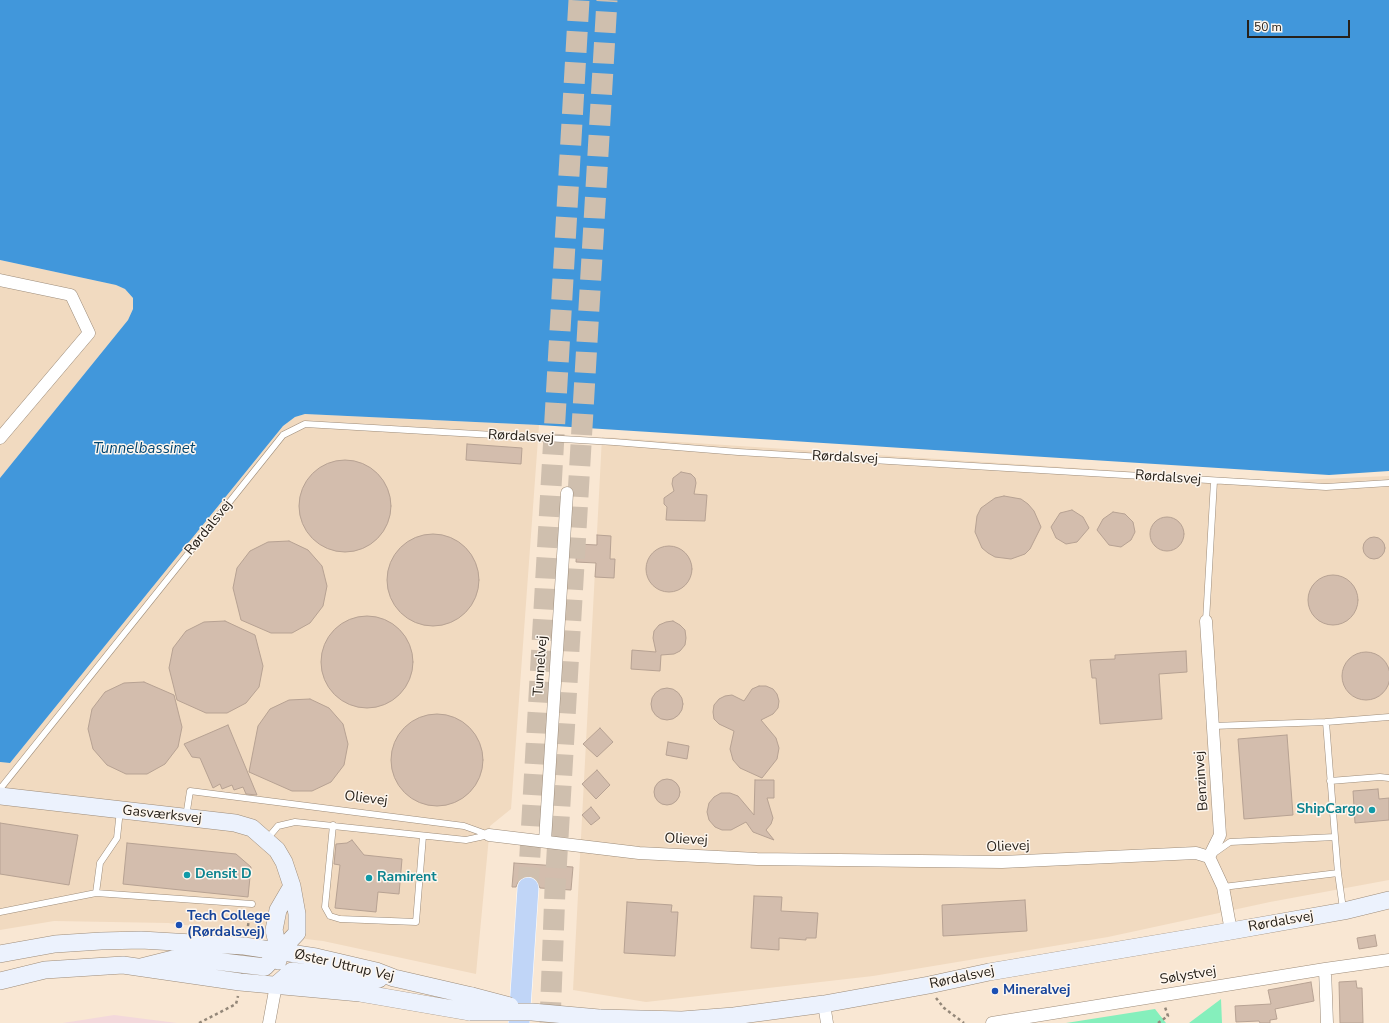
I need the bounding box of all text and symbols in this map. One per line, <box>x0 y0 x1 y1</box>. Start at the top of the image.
scale bar <box>1249 12 1352 38</box>
text: 50 m <box>1254 19 1282 35</box>
street label: Rørdalsvej <box>488 427 554 447</box>
water label: Tunnelbassinet <box>93 440 195 458</box>
street label: Rørdalsvej <box>812 448 878 468</box>
street label: Rørdalsvej <box>1134 467 1202 489</box>
street label: Rørdalsvej <box>182 497 236 559</box>
street label: Tunnelvej <box>531 635 551 697</box>
street label: Benzinvej <box>1192 750 1212 812</box>
street label: Olievej <box>343 788 389 810</box>
street label: Gasværksvej <box>122 802 202 828</box>
place label: ShipCargo <box>1296 802 1364 818</box>
marker: ShipCargo <box>1367 805 1377 815</box>
street label: Olievej <box>664 830 708 850</box>
street label: Olievej <box>986 838 1030 856</box>
place label: Densit D <box>195 867 252 883</box>
marker: Densit D <box>182 870 192 880</box>
place label: Ramirent <box>377 870 437 886</box>
marker: Ramirent <box>364 873 374 883</box>
street label: Rørdalsvej <box>1247 908 1315 936</box>
place label: Tech College (Rørdalsvej) <box>187 909 270 942</box>
marker: Tech College (Rørdalsvej) <box>174 920 184 930</box>
street label: Øster Uttrup Vej <box>292 946 396 986</box>
street label: Rørdalsvej <box>928 963 996 993</box>
street label: Sølystvej <box>1159 963 1217 989</box>
place label: Mineralvej <box>1003 983 1070 999</box>
marker: Mineralvej <box>990 986 1000 996</box>

